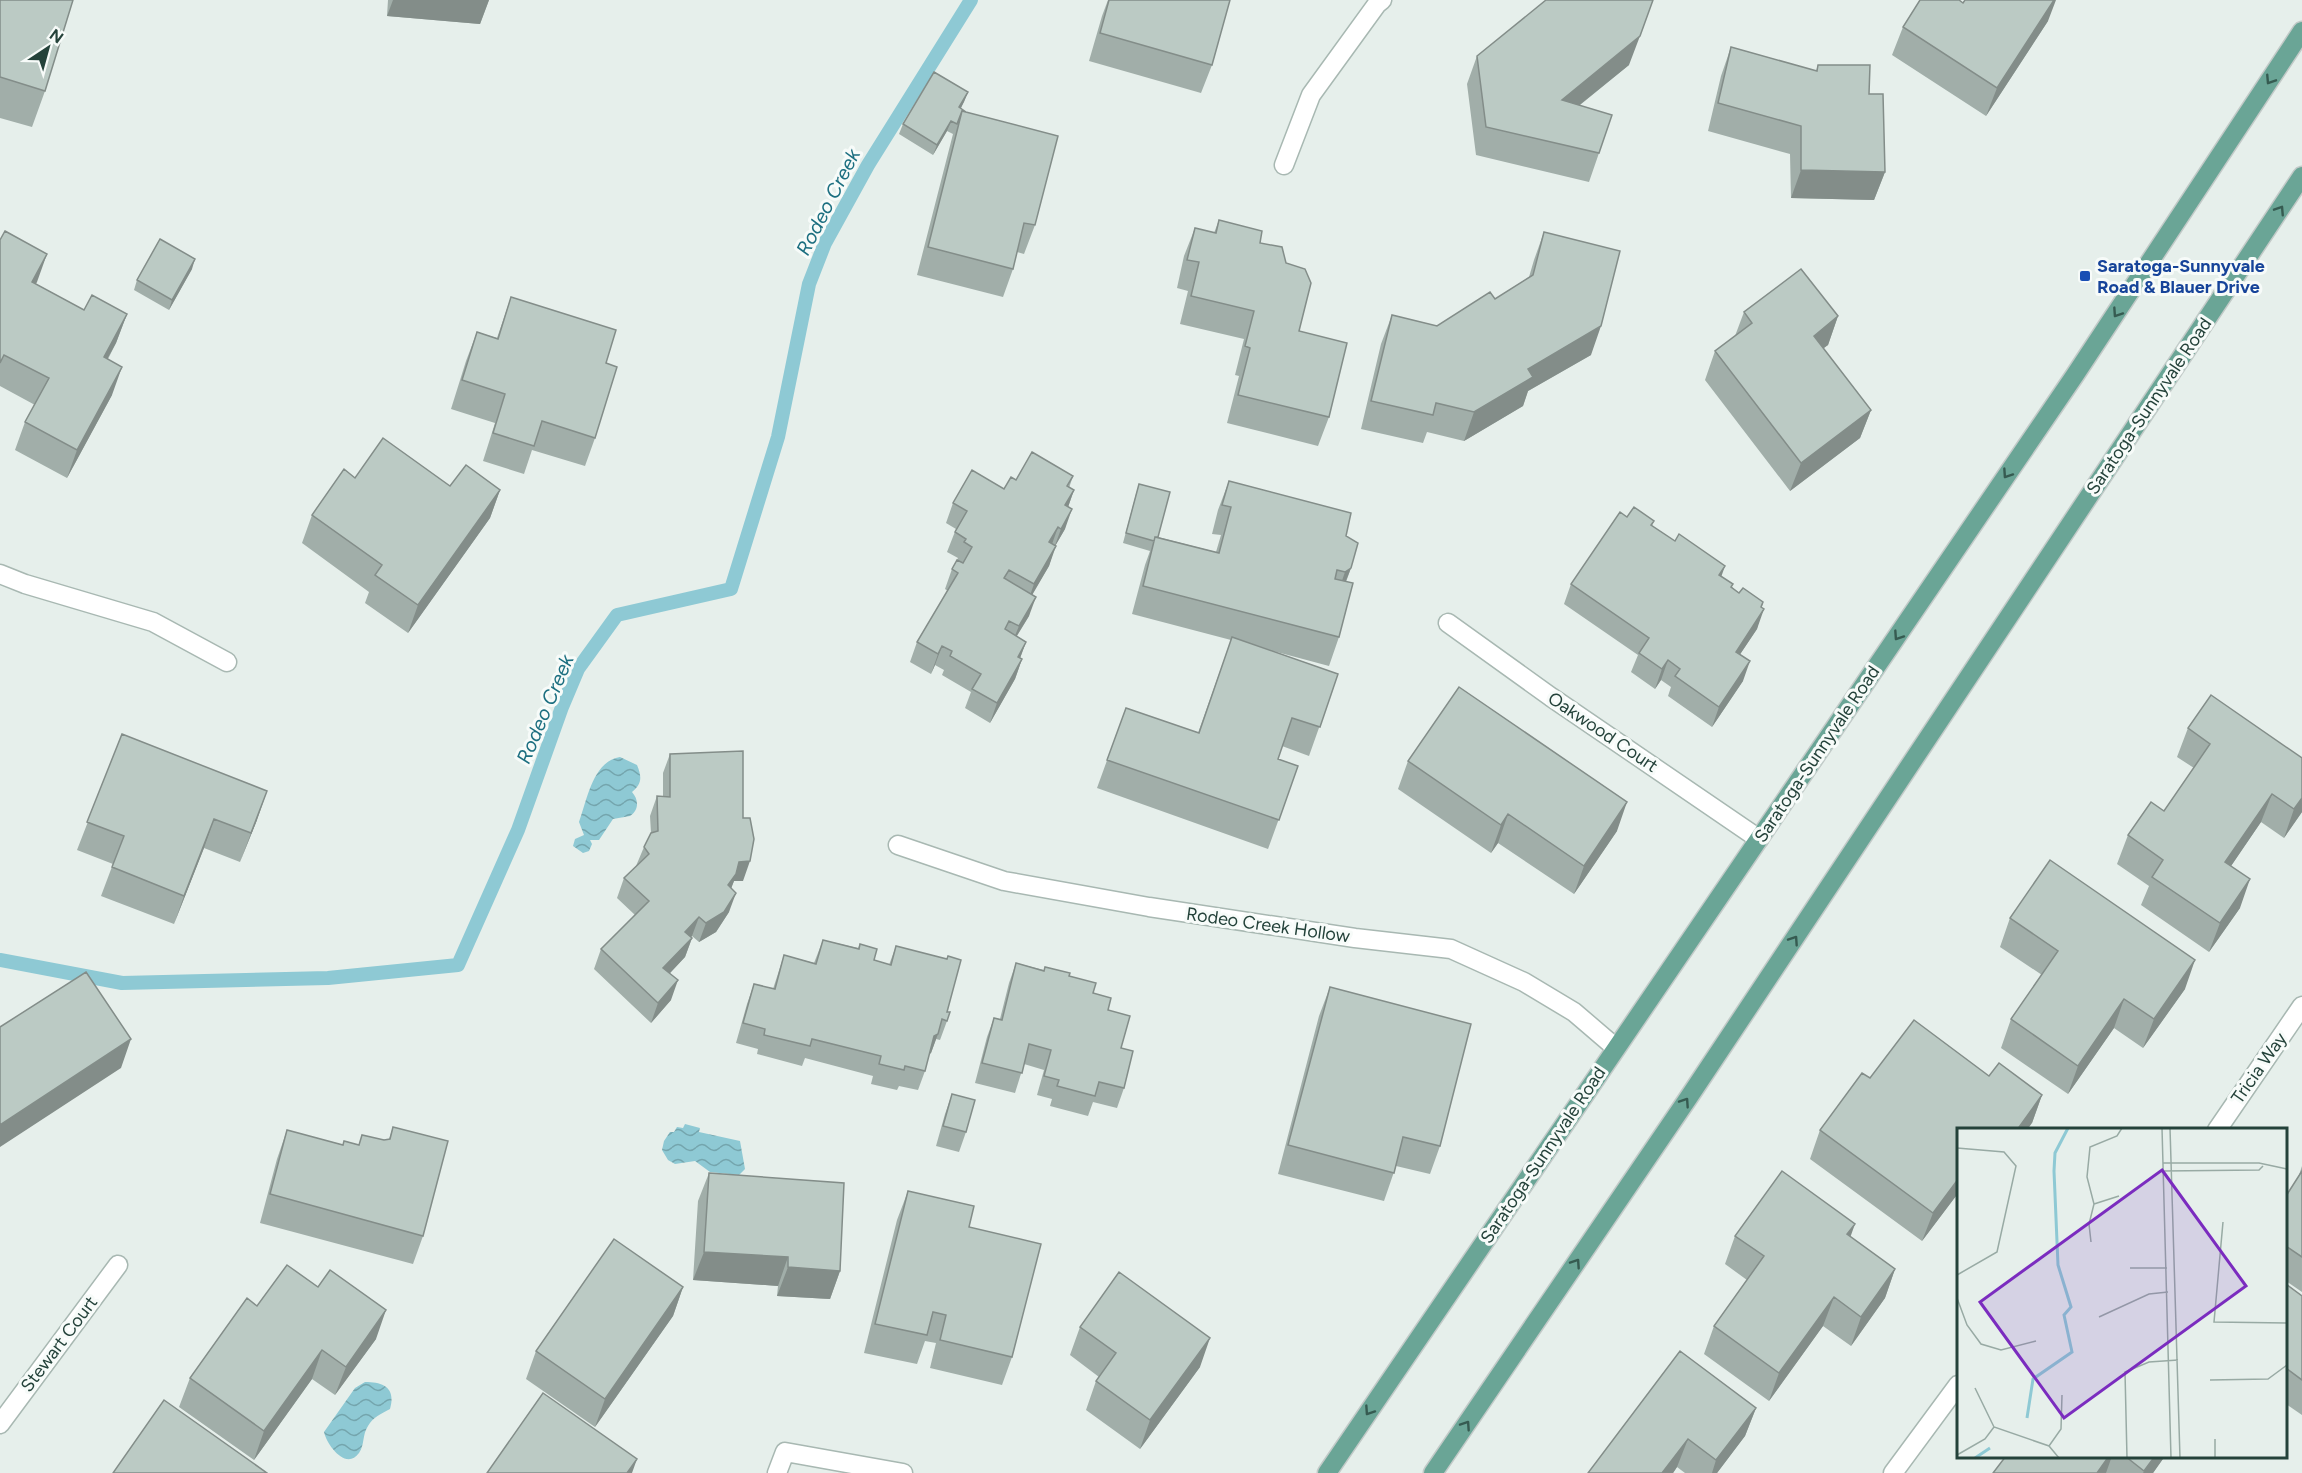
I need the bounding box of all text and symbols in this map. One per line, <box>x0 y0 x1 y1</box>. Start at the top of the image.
north arrow <box>18 18 78 78</box>
text: N <box>46 25 67 48</box>
one-way arrow <box>2266 74 2278 84</box>
water label: Rodeo Creek <box>791 144 866 259</box>
one-way arrow <box>2273 206 2284 217</box>
place label: Saratoga-Sunnyvale Road & Blauer Drive <box>2097 255 2265 298</box>
marker: Saratoga-Sunnyvale Road & Blauer Drive <box>2078 269 2092 283</box>
one-way arrow <box>2112 307 2124 317</box>
street label: Saratoga-Sunnyvale Road <box>2082 313 2216 499</box>
one-way arrow <box>2004 468 2015 479</box>
one-way arrow <box>1894 629 1905 640</box>
water label: Rodeo Creek <box>511 650 579 767</box>
street label: Saratoga-Sunnyvale Road <box>1750 661 1884 847</box>
street label: Oakwood Court <box>1544 687 1662 777</box>
street label: Rodeo Creek Hollow <box>1185 903 1351 947</box>
one-way arrow <box>1786 936 1798 946</box>
street label: Tricia Way <box>2226 1028 2292 1108</box>
street label: Saratoga-Sunnyvale Road <box>1476 1062 1610 1248</box>
one-way arrow <box>1678 1098 1689 1109</box>
inset map <box>1957 1128 2287 1458</box>
one-way arrow <box>1569 1259 1580 1270</box>
street label: Stewart Court <box>16 1292 102 1396</box>
one-way arrow <box>1365 1405 1376 1416</box>
one-way arrow <box>1459 1420 1470 1431</box>

